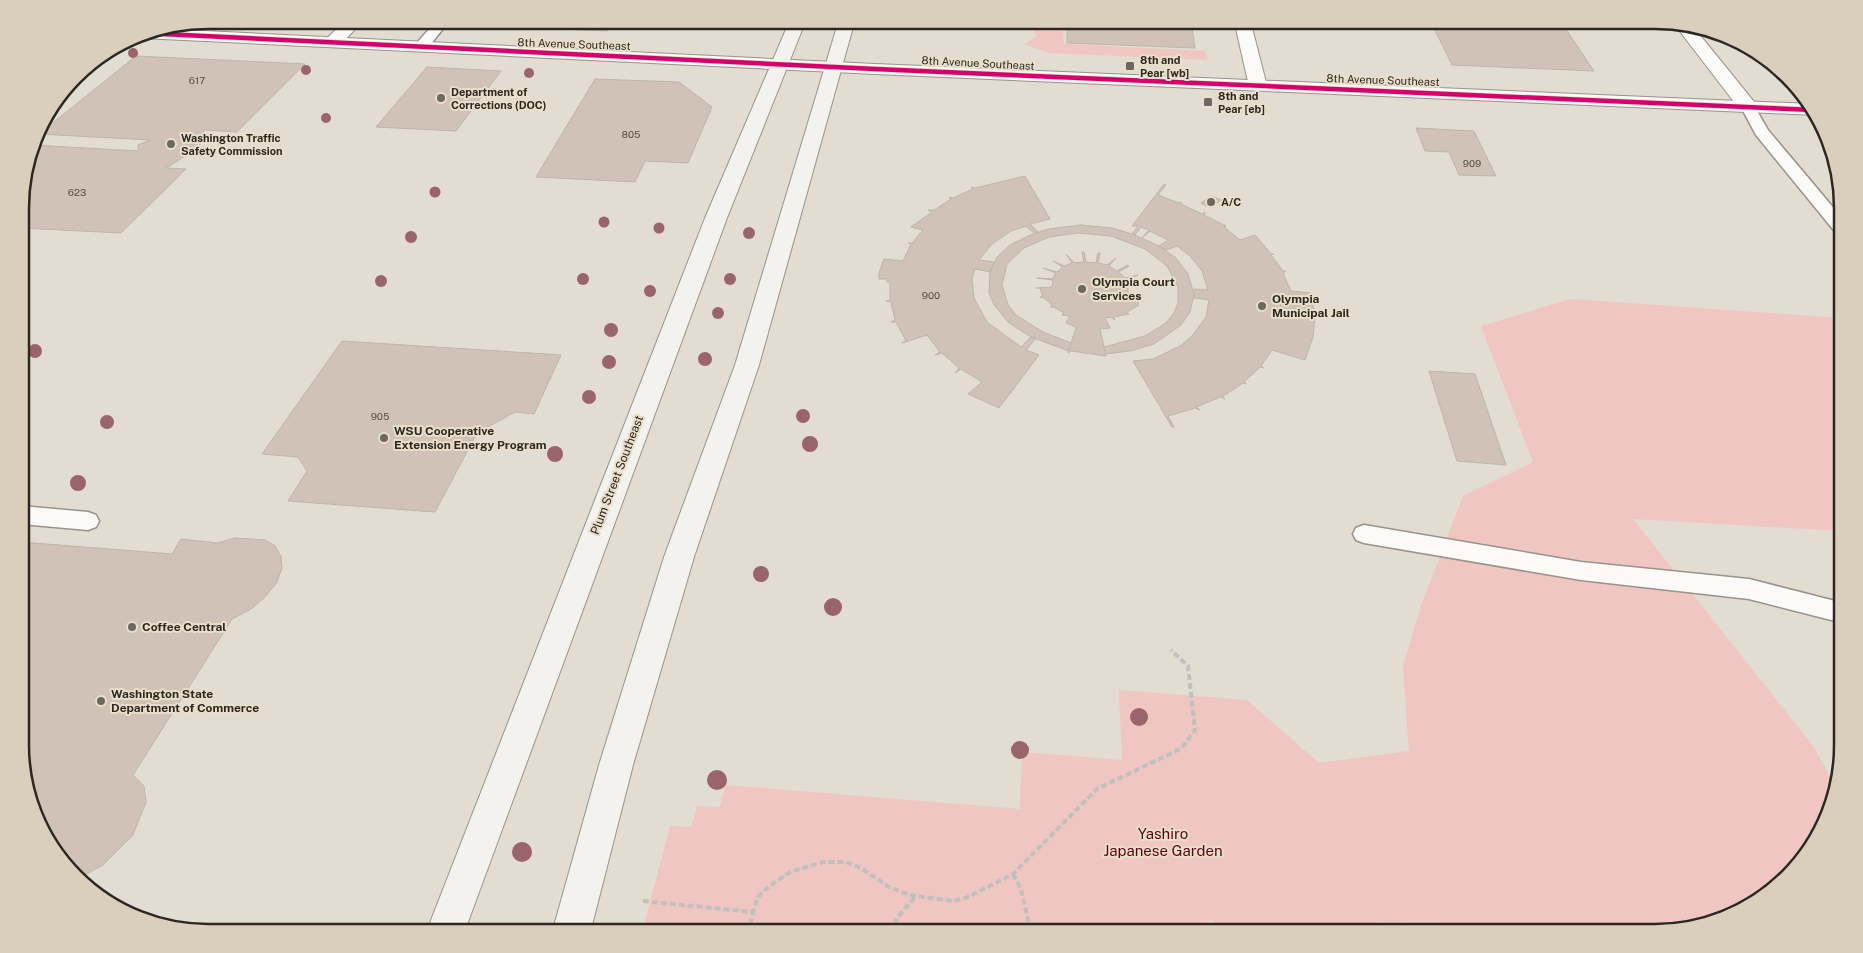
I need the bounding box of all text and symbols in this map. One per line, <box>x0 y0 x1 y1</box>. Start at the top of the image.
street label: 8th Avenue Southeast <box>517 36 631 52</box>
street label: 8th Avenue Southeast <box>921 54 1035 72</box>
place label: 8th and Pear [wb] <box>1140 54 1189 79</box>
marker: 8th and Pear [wb] <box>1124 60 1136 72</box>
street label: 8th Avenue Southeast <box>1326 72 1440 88</box>
house number: 617 <box>189 74 205 86</box>
place label: Department of Corrections (DOC) <box>451 86 546 111</box>
place label: 8th and Pear [eb] <box>1218 90 1265 115</box>
marker: Department of Corrections (DOC) <box>435 92 447 104</box>
marker: 8th and Pear [eb] <box>1202 96 1214 108</box>
house number: 805 <box>622 128 640 140</box>
place label: Washington Traffic Safety Commission <box>181 132 283 157</box>
marker: Washington Traffic Safety Commission <box>165 138 177 150</box>
house number: 909 <box>1463 157 1481 169</box>
house number: 623 <box>68 186 86 198</box>
marker: A/C <box>1205 196 1217 208</box>
place label: A/C <box>1221 196 1241 208</box>
place label: Olympia Court Services <box>1092 275 1175 303</box>
marker: Olympia Court Services <box>1076 283 1088 295</box>
house number: 900 <box>922 289 940 301</box>
place label: Olympia Municipal Jail <box>1272 292 1350 320</box>
marker: Olympia Municipal Jail <box>1256 300 1268 312</box>
house number: 905 <box>371 410 389 422</box>
street label: Plum Street Southeast <box>588 413 646 537</box>
place label: WSU Cooperative Extension Energy Program <box>394 424 547 452</box>
marker: WSU Cooperative Extension Energy Program <box>378 432 390 444</box>
place label: Coffee Central <box>142 620 226 634</box>
marker: Coffee Central <box>126 621 138 633</box>
place label: Washington State Department of Commerce <box>111 687 259 715</box>
marker: Washington State Department of Commerce <box>95 695 107 707</box>
park label: Yashiro Japanese Garden <box>1103 825 1223 859</box>

